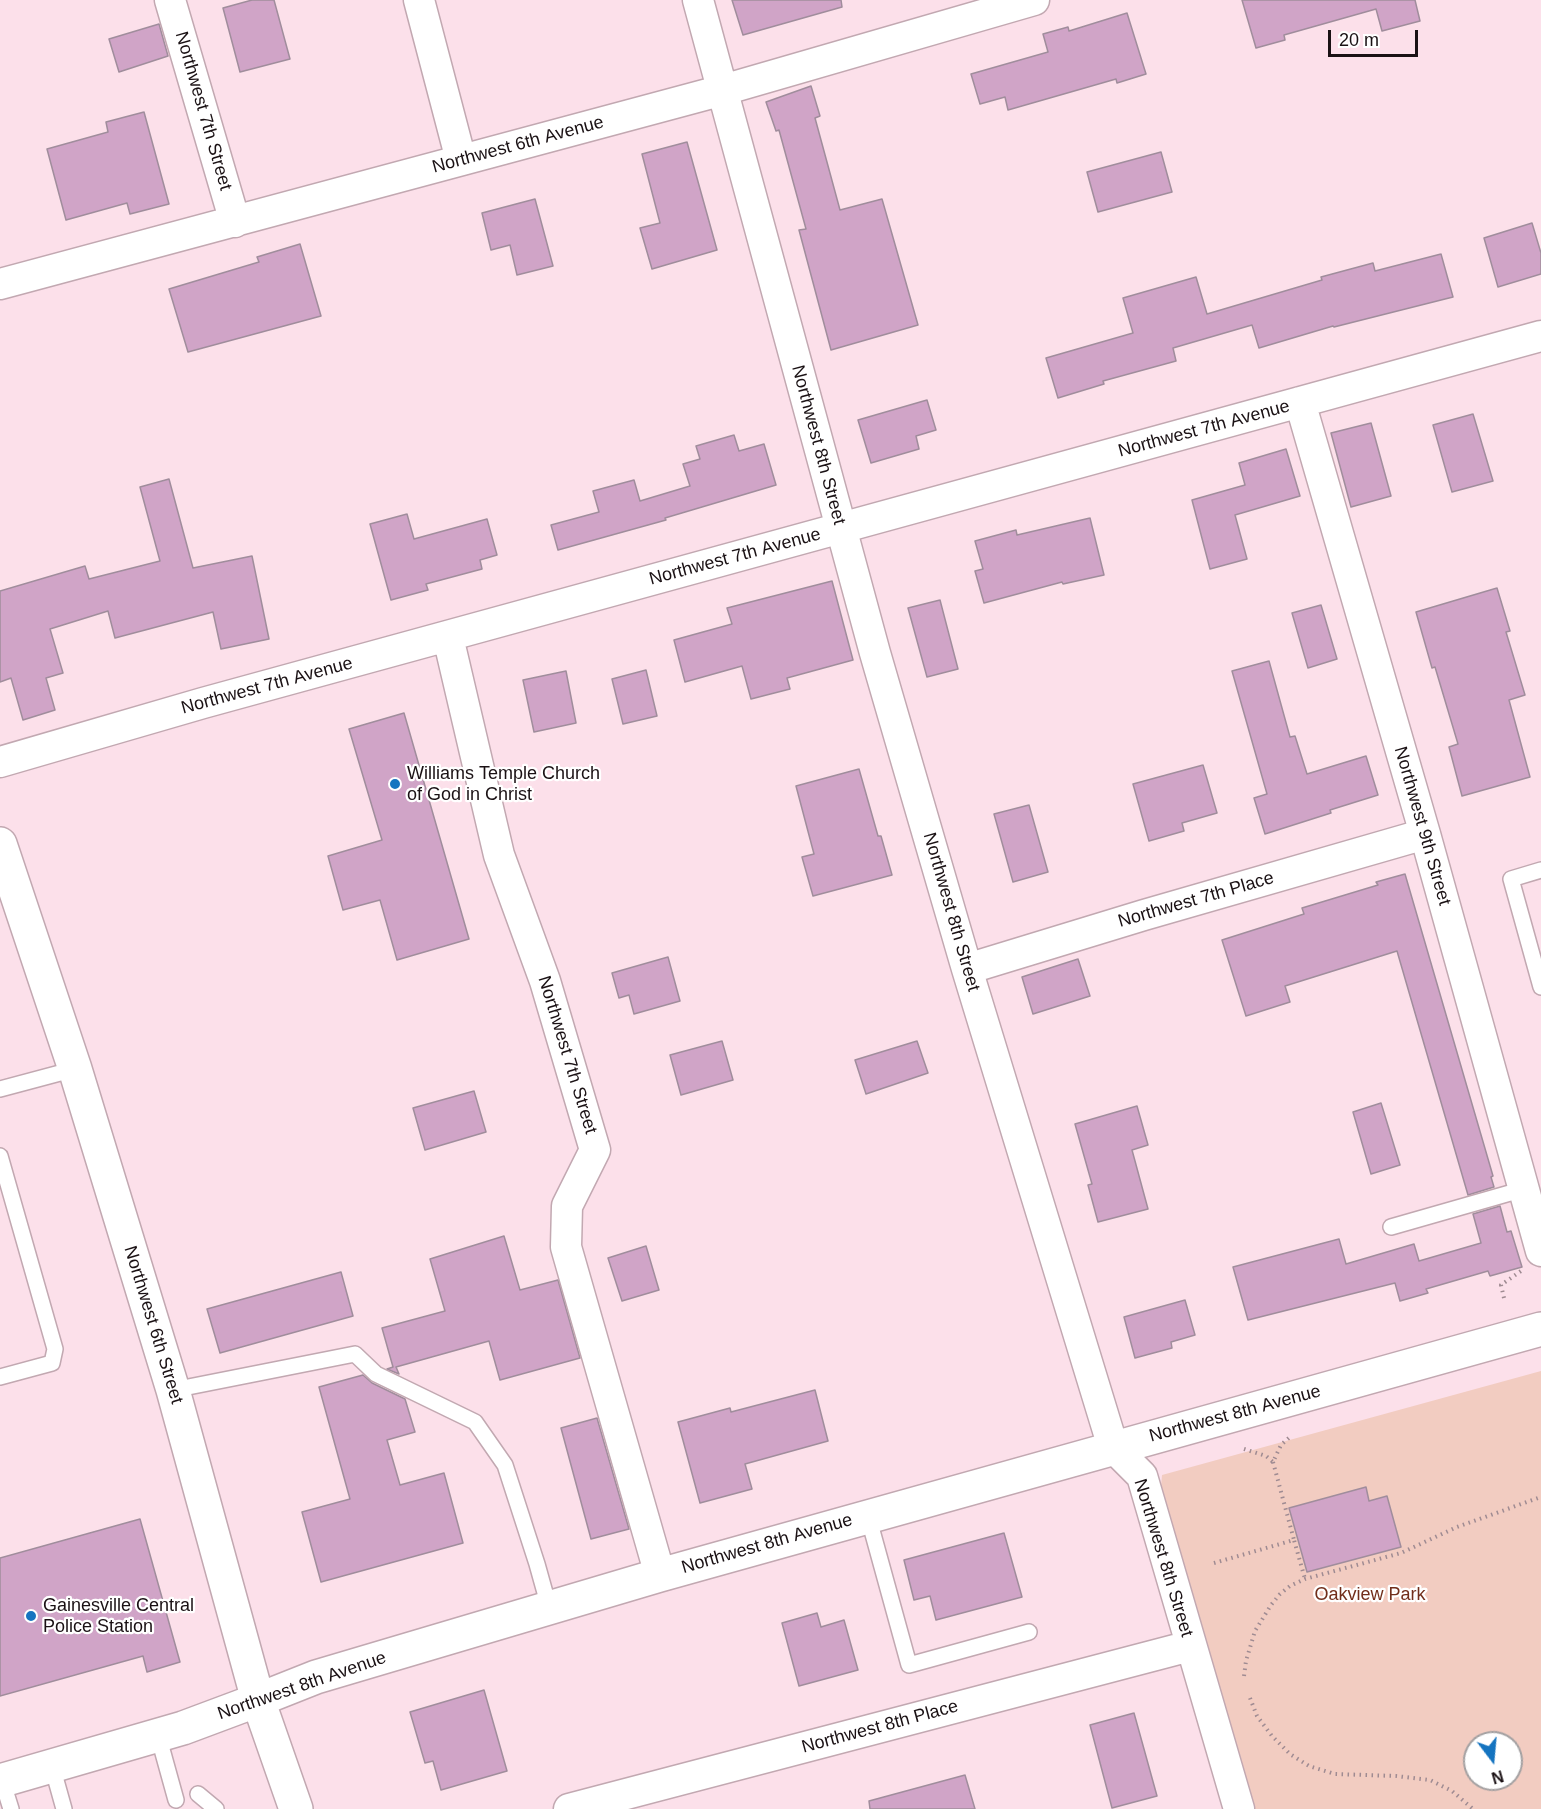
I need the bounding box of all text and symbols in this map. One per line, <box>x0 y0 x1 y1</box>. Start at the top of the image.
scale bar <box>1331 18 1421 56</box>
street label: Northwest 7th Street <box>170 29 236 193</box>
text: 20 m <box>1339 30 1379 50</box>
street label: Northwest 6th Avenue <box>430 112 606 178</box>
street label: Northwest 8th Street <box>786 363 850 527</box>
street label: Northwest 7th Avenue <box>1116 396 1292 462</box>
street label: Northwest 7th Avenue <box>647 524 823 590</box>
street label: Northwest 7th Avenue <box>179 653 355 719</box>
street label: Northwest 9th Street <box>1389 744 1455 908</box>
place label: Williams Temple Church of God in Christ <box>407 763 600 806</box>
marker: Williams Temple Church of God in Christ <box>388 777 402 791</box>
street label: Northwest 8th Street <box>918 830 984 994</box>
street label: Northwest 7th Place <box>1116 867 1276 933</box>
street label: Northwest 7th Street <box>533 973 601 1137</box>
street label: Northwest 6th Street <box>119 1243 187 1407</box>
street label: Northwest 8th Avenue <box>1147 1381 1323 1447</box>
street label: Northwest 8th Street <box>1129 1476 1197 1640</box>
street label: Northwest 8th Avenue <box>679 1509 855 1579</box>
park label: Oakview Park <box>1314 1584 1426 1606</box>
place label: Gainesville Central Police Station <box>43 1595 194 1638</box>
marker: Gainesville Central Police Station <box>24 1609 38 1623</box>
street label: Northwest 8th Avenue <box>215 1647 389 1725</box>
street label: Northwest 8th Place <box>799 1696 961 1758</box>
north arrow <box>1463 1731 1523 1791</box>
text: N <box>1490 1767 1505 1787</box>

